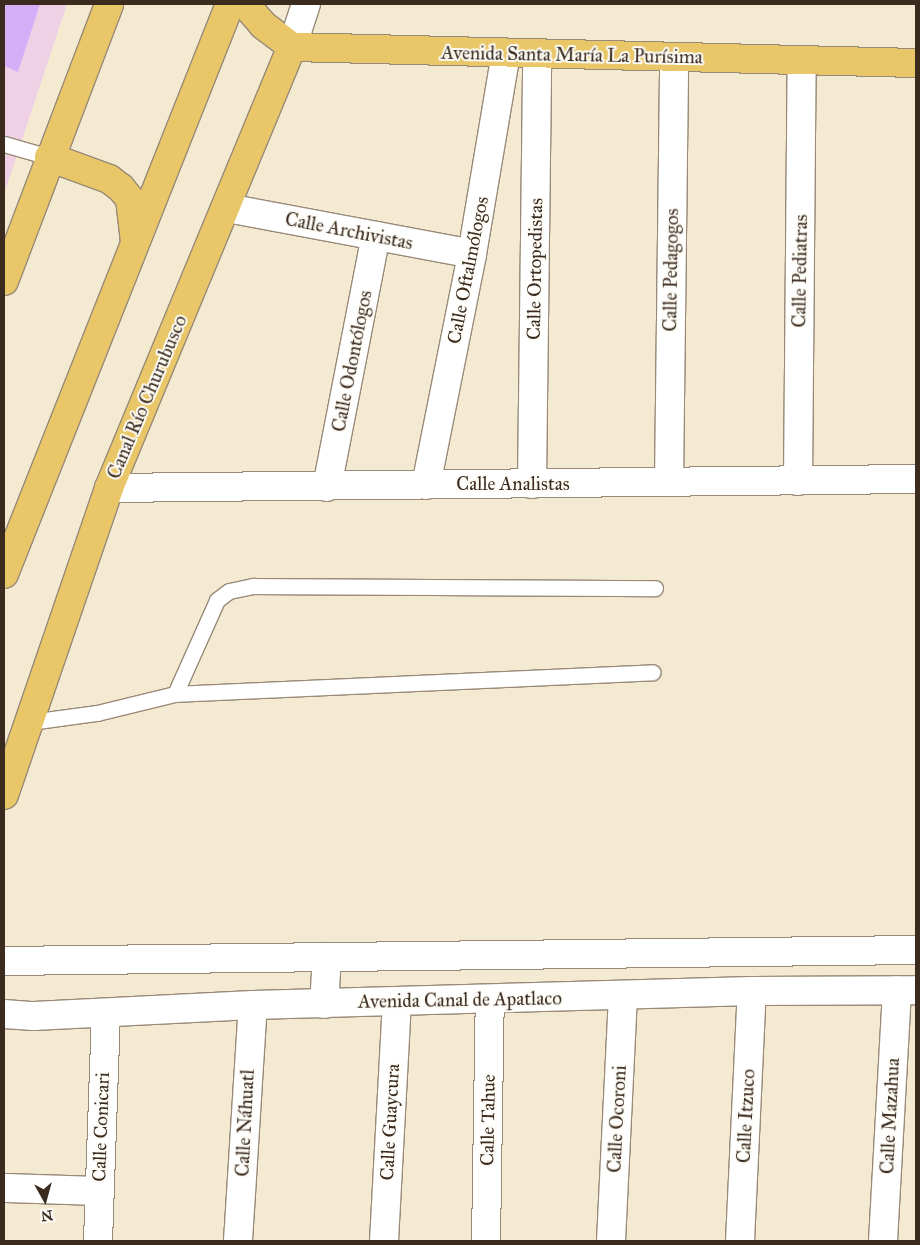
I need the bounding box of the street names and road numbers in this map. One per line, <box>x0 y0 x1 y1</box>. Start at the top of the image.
street label: Avenida Santa María La Purísima <box>441 41 703 69</box>
street label: Calle Oftalmólogos <box>443 194 493 346</box>
street label: Calle Ortopedistas <box>522 198 548 340</box>
street label: Calle Archivistas <box>283 207 415 255</box>
street label: Calle Pedagogos <box>659 208 683 332</box>
street label: Calle Pediatras <box>788 214 812 328</box>
street label: Calle Odontólogos <box>327 288 377 434</box>
street label: Canal Río Churubusco <box>102 312 192 482</box>
street label: Calle Analistas <box>456 473 570 495</box>
street label: Avenida Canal de Apatlaco <box>358 987 562 1013</box>
street label: Calle Mazahua <box>876 1057 904 1175</box>
street label: Calle Guaycura <box>376 1063 404 1181</box>
street label: Calle Ocoroni <box>603 1065 631 1173</box>
street label: Calle Itzuco <box>732 1068 760 1164</box>
street label: Calle Náhuatl <box>231 1069 259 1177</box>
street label: Calle Conicari <box>88 1072 114 1182</box>
street label: Calle Tahue <box>476 1074 500 1166</box>

